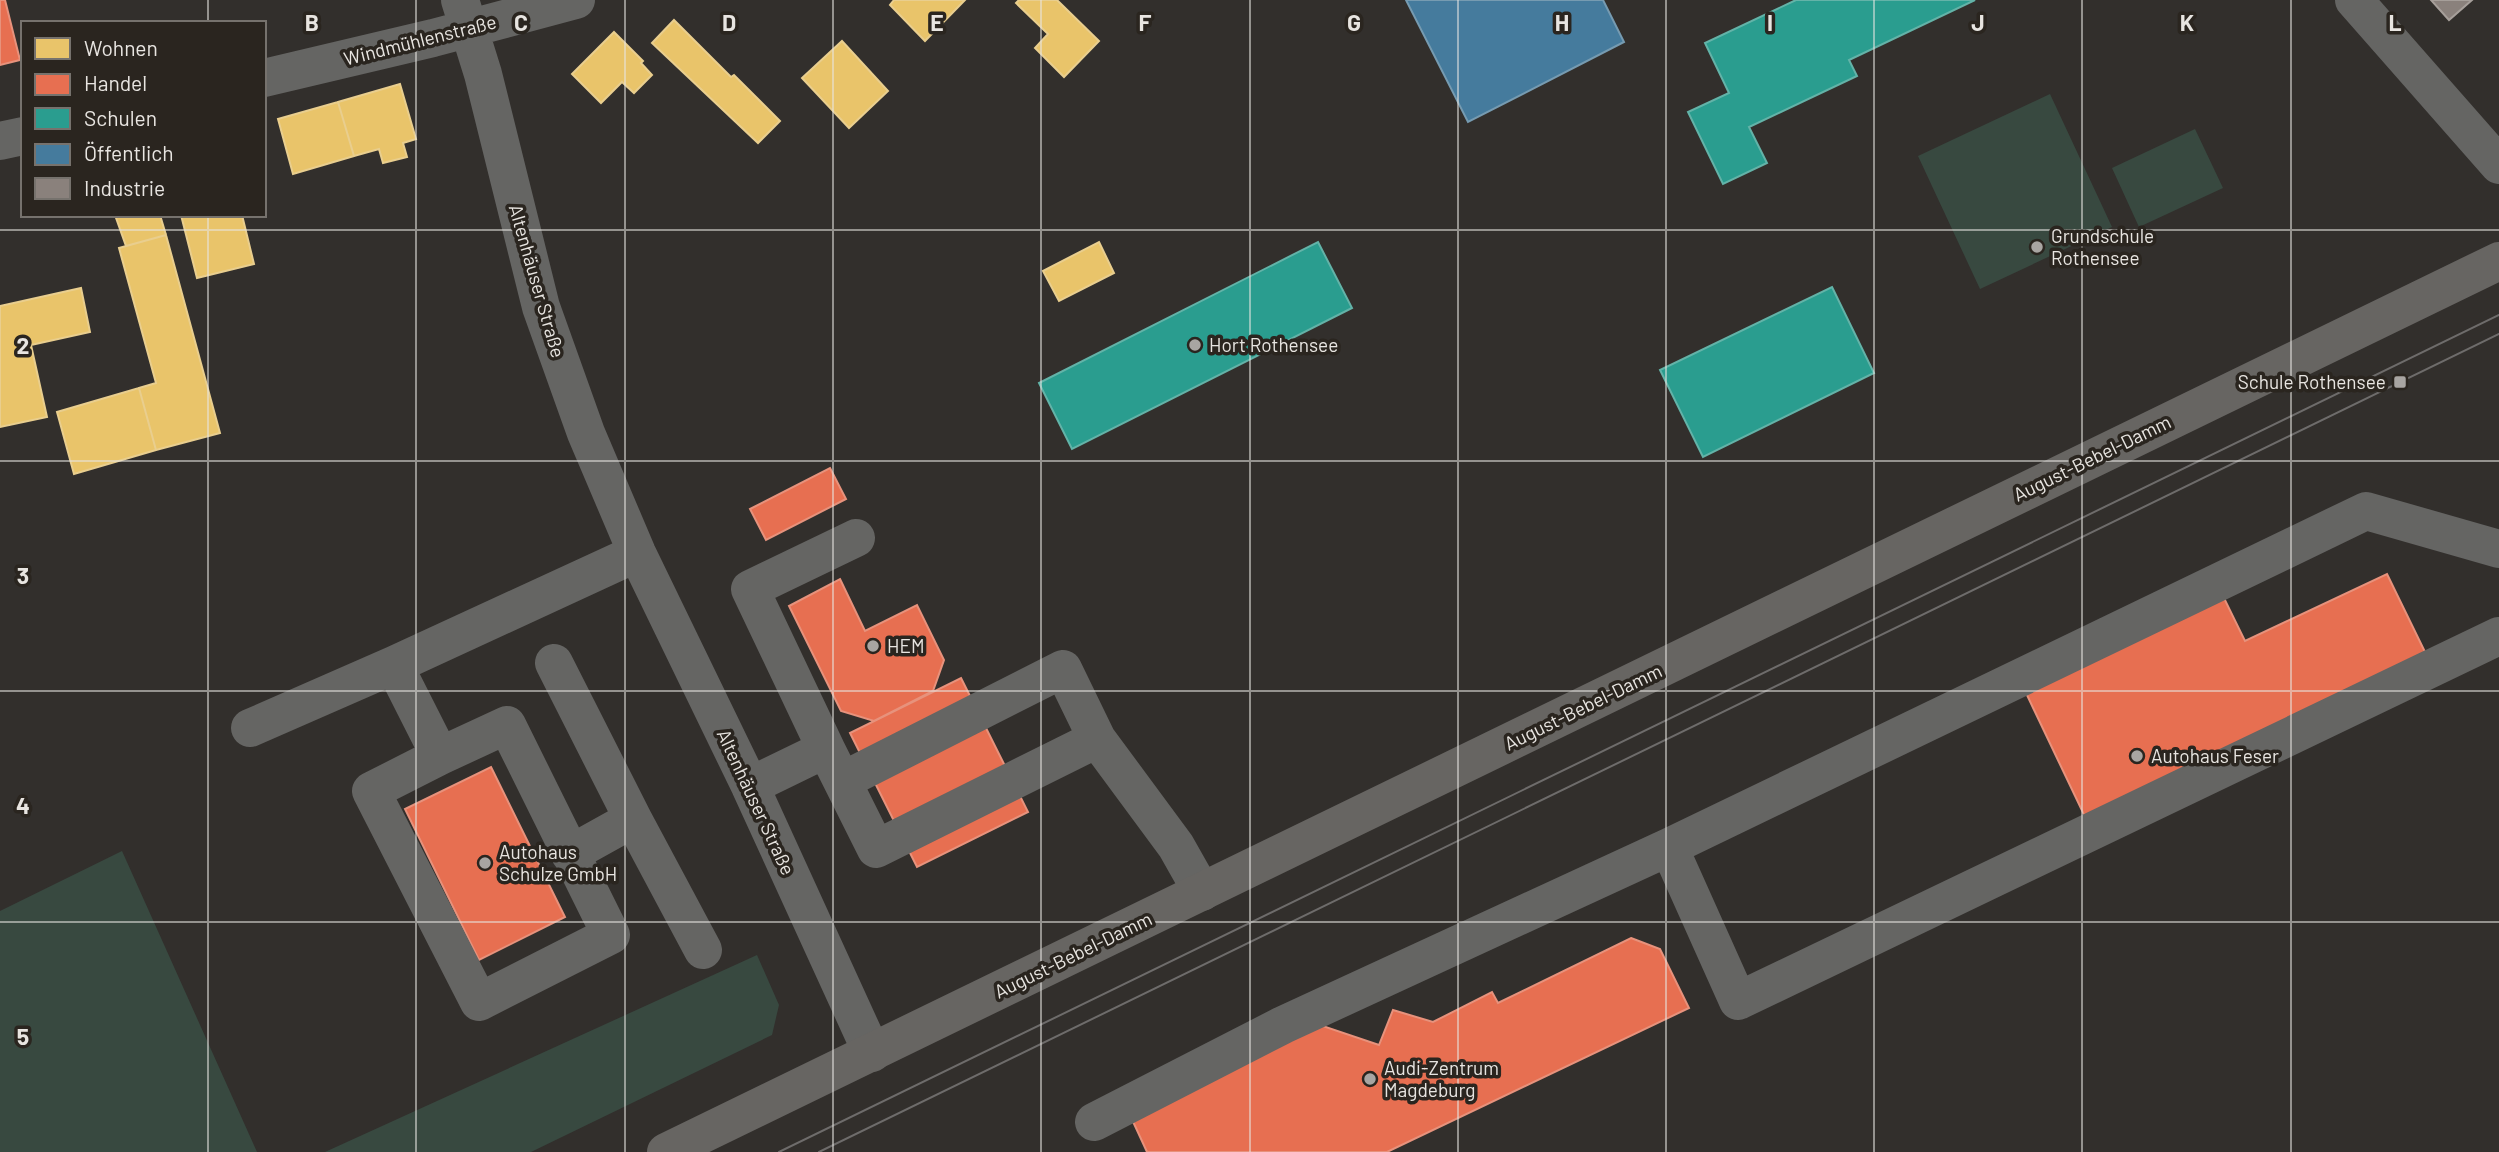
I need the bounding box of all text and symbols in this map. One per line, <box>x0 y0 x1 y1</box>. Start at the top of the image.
text: B <box>305 8 319 36</box>
text: C <box>514 8 528 36</box>
text: D <box>722 8 736 36</box>
text: E <box>930 8 944 36</box>
text: F <box>1139 8 1152 36</box>
text: G <box>1347 8 1361 36</box>
text: H <box>1555 8 1569 36</box>
text: I <box>1767 8 1773 36</box>
text: J <box>1971 8 1985 36</box>
text: K <box>2180 8 2194 36</box>
text: L <box>2388 8 2402 36</box>
street label: Windmühlenstraße <box>341 9 498 70</box>
legend <box>21 21 266 217</box>
text: Wohnen <box>84 35 158 60</box>
text: Handel <box>84 70 147 95</box>
text: Schulen <box>84 105 157 130</box>
text: Öffentlich <box>84 140 174 165</box>
text: Industrie <box>84 175 165 200</box>
street label: Altenhäuser Straße <box>505 202 570 360</box>
place label: Grundschule Rothensee <box>2051 224 2154 269</box>
marker: Grundschule Rothensee <box>2029 239 2045 255</box>
text: 2 <box>17 331 29 359</box>
place label: Hort Rothensee <box>1209 333 1338 356</box>
marker: Hort Rothensee <box>1187 337 1203 353</box>
place label: Schule Rothensee <box>2238 370 2386 393</box>
marker: Schule Rothensee <box>2392 374 2408 390</box>
street label: August-Bebel-Damm <box>2009 409 2174 506</box>
text: 3 <box>17 561 29 589</box>
place label: HEM <box>887 634 925 657</box>
marker: HEM <box>865 638 881 654</box>
street label: August-Bebel-Damm <box>1500 658 1665 755</box>
street label: Altenhäuser Straße <box>713 725 800 878</box>
place label: Autohaus Feser <box>2151 744 2279 767</box>
marker: Autohaus Feser <box>2129 748 2145 764</box>
text: 4 <box>16 791 30 819</box>
place label: Autohaus Schulze GmbH <box>499 840 617 885</box>
marker: Autohaus Schulze GmbH <box>477 855 493 871</box>
street label: August-Bebel-Damm <box>990 906 1155 1003</box>
text: 5 <box>17 1022 29 1050</box>
place label: Audi-Zentrum Magdeburg <box>1384 1056 1499 1101</box>
marker: Audi-Zentrum Magdeburg <box>1362 1071 1378 1087</box>

